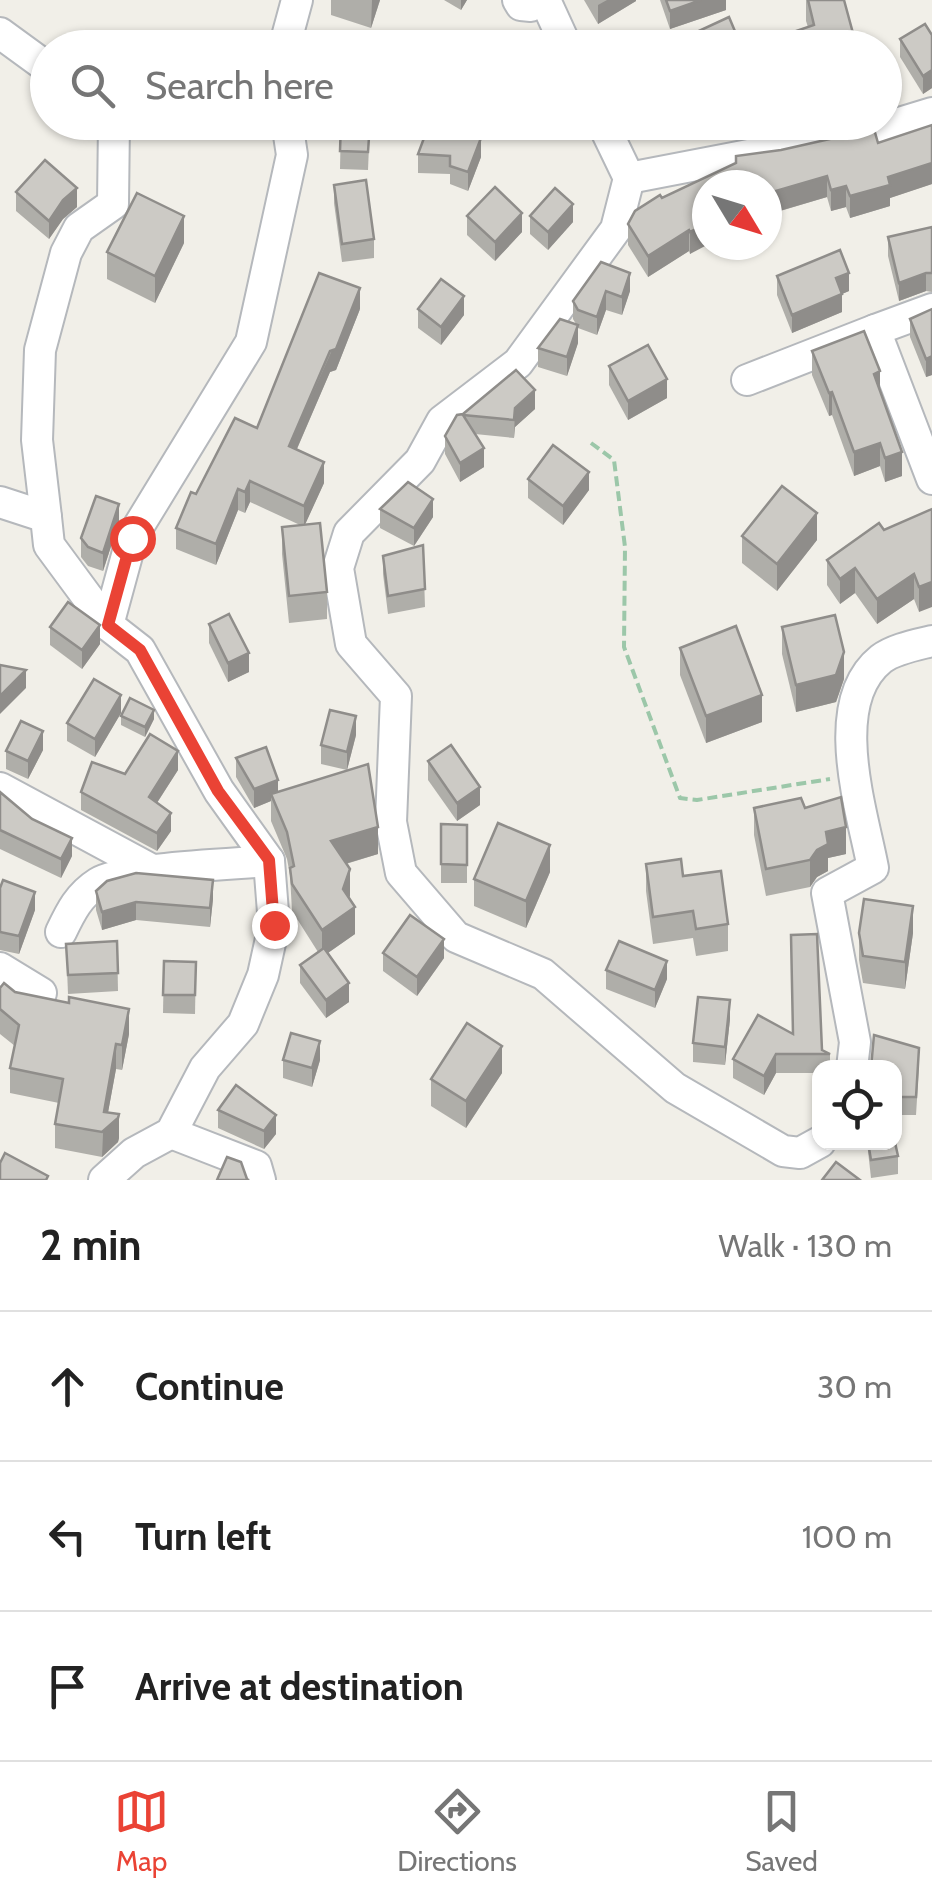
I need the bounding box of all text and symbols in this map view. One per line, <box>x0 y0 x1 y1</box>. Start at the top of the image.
search box <box>30 30 902 140</box>
icon: search <box>65 58 120 113</box>
text: Search here <box>145 62 334 109</box>
north arrow <box>692 170 782 260</box>
route start <box>110 516 156 562</box>
route end <box>252 903 298 949</box>
map controls <box>812 1060 902 1150</box>
button: locate <box>812 1060 902 1150</box>
text: 2 min <box>40 1219 141 1271</box>
text: Walk · 130 m <box>718 1226 892 1265</box>
icon: ahead <box>40 1359 95 1414</box>
text: Continue <box>135 1363 284 1410</box>
text: 30 m <box>817 1367 892 1406</box>
icon: left <box>40 1509 95 1564</box>
text: Turn left <box>135 1513 271 1560</box>
text: 100 m <box>802 1517 892 1556</box>
icon: arrive <box>40 1659 95 1714</box>
text: Arrive at destination <box>135 1663 464 1710</box>
tab: Map <box>114 1784 169 1878</box>
tab: Directions <box>397 1784 517 1878</box>
tab: Saved <box>745 1784 818 1878</box>

